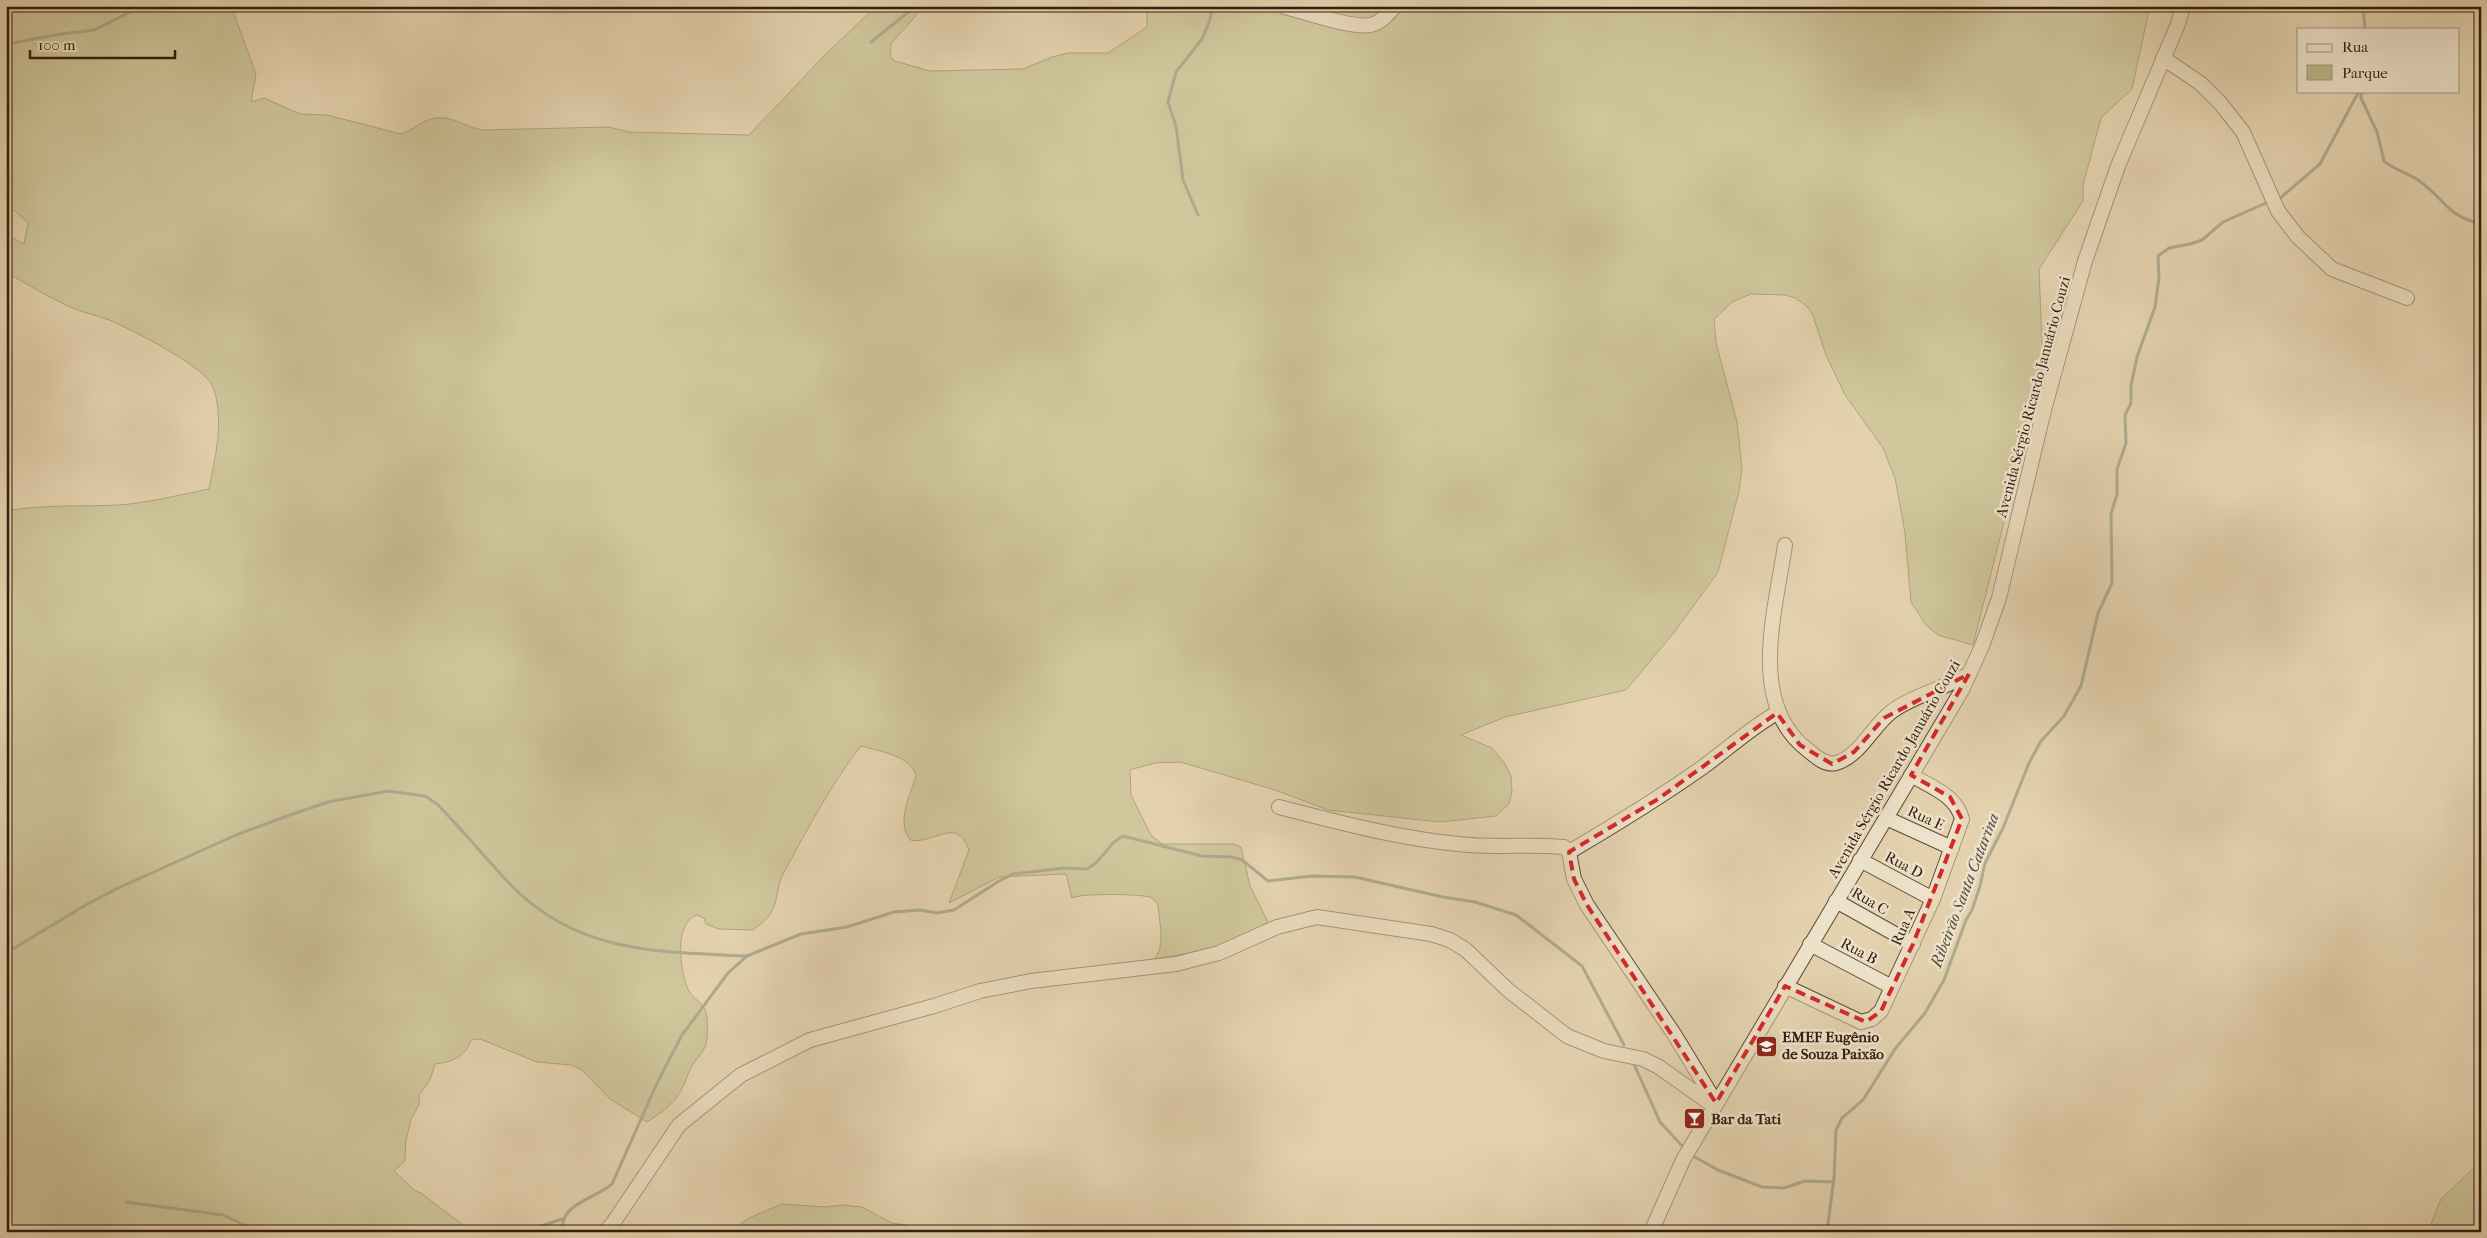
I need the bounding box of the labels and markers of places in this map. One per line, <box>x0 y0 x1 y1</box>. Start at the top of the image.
place label: EMEF Eugênio de Souza Paixão <box>1782 1028 1884 1063</box>
school or university icon: EMEF Eugênio de Souza Paixão <box>1754 1034 1778 1058</box>
bar icon: Bar da Tati <box>1683 1107 1707 1131</box>
place label: Bar da Tati <box>1711 1110 1782 1128</box>

